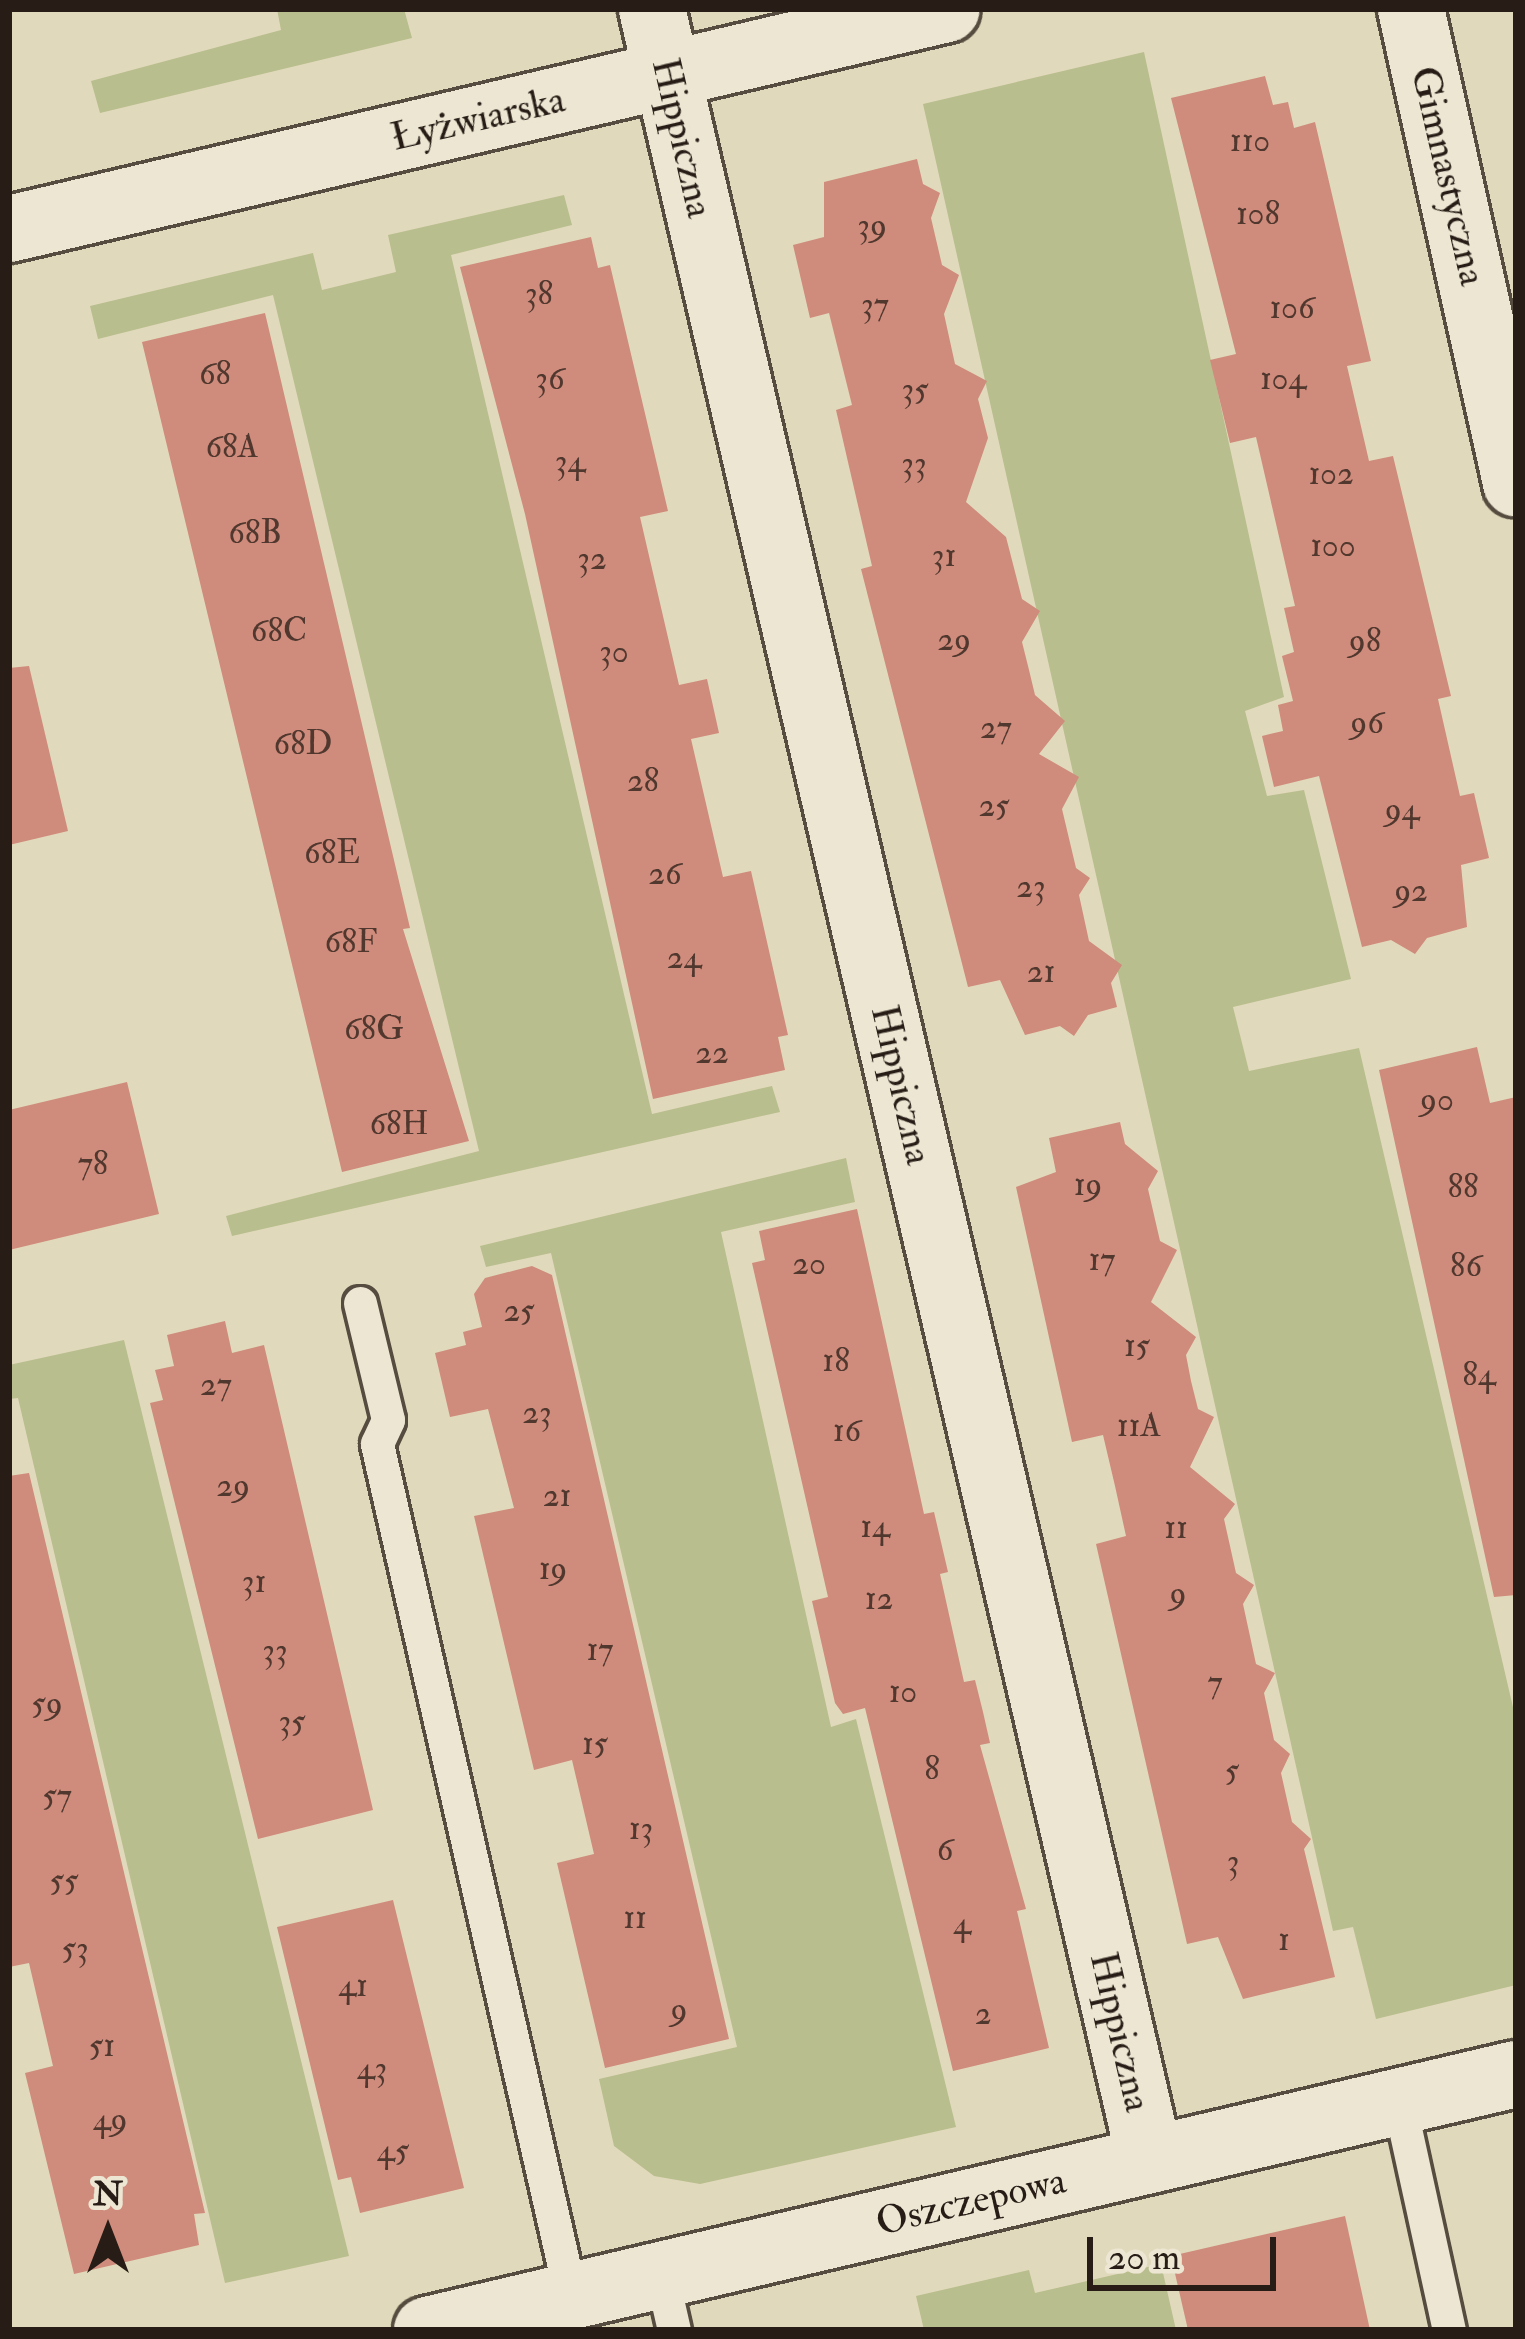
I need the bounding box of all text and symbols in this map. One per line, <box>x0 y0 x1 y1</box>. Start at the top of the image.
street label: Hippiczna <box>641 54 723 222</box>
street label: Gimnastyczna <box>1400 62 1496 290</box>
street label: Łyżwiarska <box>387 76 569 162</box>
house number: 110 <box>1230 121 1270 161</box>
house number: 108 <box>1236 194 1280 234</box>
house number: 39 <box>857 206 887 246</box>
house number: 38 <box>525 274 553 314</box>
house number: 37 <box>861 285 889 325</box>
house number: 106 <box>1269 288 1315 328</box>
house number: 68 <box>199 354 231 394</box>
house number: 36 <box>535 359 565 399</box>
house number: 104 <box>1260 359 1306 399</box>
house number: 35 <box>901 370 929 410</box>
house number: 68A <box>205 427 259 467</box>
house number: 34 <box>555 442 585 482</box>
house number: 33 <box>901 444 927 484</box>
house number: 102 <box>1308 454 1354 494</box>
house number: 68B <box>228 513 282 553</box>
house number: 100 <box>1310 526 1356 566</box>
house number: 31 <box>932 536 956 576</box>
house number: 32 <box>577 539 607 579</box>
house number: 68C <box>251 611 307 651</box>
house number: 29 <box>937 620 971 660</box>
house number: 98 <box>1349 621 1381 661</box>
house number: 30 <box>599 632 629 672</box>
house number: 96 <box>1350 703 1384 743</box>
house number: 27 <box>980 708 1012 748</box>
house number: 68D <box>274 724 332 764</box>
house number: 28 <box>627 761 659 801</box>
house number: 25 <box>978 786 1010 826</box>
house number: 94 <box>1385 790 1419 830</box>
house number: 68E <box>304 833 360 873</box>
house number: 26 <box>648 854 682 894</box>
house number: 23 <box>1016 867 1046 907</box>
house number: 92 <box>1394 871 1428 911</box>
house number: 68F <box>325 922 377 962</box>
house number: 24 <box>667 938 701 978</box>
house number: 21 <box>1027 952 1055 992</box>
street label: Hippiczna <box>860 1001 942 1169</box>
house number: 68G <box>344 1009 404 1049</box>
house number: 22 <box>695 1033 729 1073</box>
house number: 90 <box>1420 1080 1454 1120</box>
house number: 68H <box>369 1104 429 1144</box>
house number: 78 <box>78 1144 108 1184</box>
house number: 19 <box>1074 1165 1102 1205</box>
house number: 88 <box>1448 1167 1478 1207</box>
house number: 17 <box>1089 1240 1115 1280</box>
house number: 20 <box>792 1244 826 1284</box>
house number: 86 <box>1450 1246 1482 1286</box>
house number: 25 <box>503 1291 535 1331</box>
house number: 15 <box>1124 1326 1150 1366</box>
house number: 18 <box>822 1341 850 1381</box>
house number: 84 <box>1462 1355 1496 1395</box>
house number: 27 <box>200 1365 232 1405</box>
house number: 23 <box>522 1393 552 1433</box>
house number: 11A <box>1117 1406 1161 1446</box>
house number: 16 <box>833 1411 861 1451</box>
house number: 29 <box>216 1466 250 1506</box>
house number: 21 <box>543 1476 571 1516</box>
house number: 14 <box>860 1507 890 1547</box>
house number: 11 <box>1164 1508 1188 1548</box>
house number: 19 <box>539 1549 567 1589</box>
house number: 31 <box>242 1562 266 1602</box>
house number: 9 <box>1170 1574 1186 1614</box>
house number: 12 <box>865 1579 893 1619</box>
house number: 17 <box>587 1630 613 1670</box>
house number: 33 <box>262 1631 288 1671</box>
house number: 7 <box>1207 1663 1223 1703</box>
house number: 10 <box>889 1672 917 1712</box>
house number: 59 <box>31 1684 63 1724</box>
house number: 35 <box>278 1702 306 1742</box>
house number: 15 <box>582 1724 608 1764</box>
house number: 8 <box>924 1749 940 1789</box>
house number: 5 <box>1225 1751 1239 1791</box>
house number: 57 <box>42 1776 72 1816</box>
house number: 13 <box>629 1809 653 1849</box>
house number: 6 <box>937 1830 953 1870</box>
house number: 3 <box>1227 1842 1239 1882</box>
house number: 55 <box>49 1861 79 1901</box>
house number: 11 <box>623 1898 647 1938</box>
house number: 4 <box>953 1904 971 1944</box>
house number: 1 <box>1278 1920 1290 1960</box>
house number: 53 <box>61 1929 89 1969</box>
street label: Hippiczna <box>1079 1948 1161 2116</box>
house number: 41 <box>338 1966 368 2006</box>
house number: 9 <box>671 1990 687 2030</box>
house number: 2 <box>975 1994 991 2034</box>
house number: 51 <box>89 2026 115 2066</box>
house number: 43 <box>357 2049 387 2089</box>
house number: 49 <box>93 2100 127 2140</box>
house number: 45 <box>377 2131 409 2171</box>
street label: Oszczepowa <box>872 2157 1070 2247</box>
north arrow <box>48 2171 168 2291</box>
text: N <box>93 2174 123 2215</box>
scale bar <box>1093 2213 1282 2287</box>
text: 20 m <box>1108 2235 1180 2280</box>

